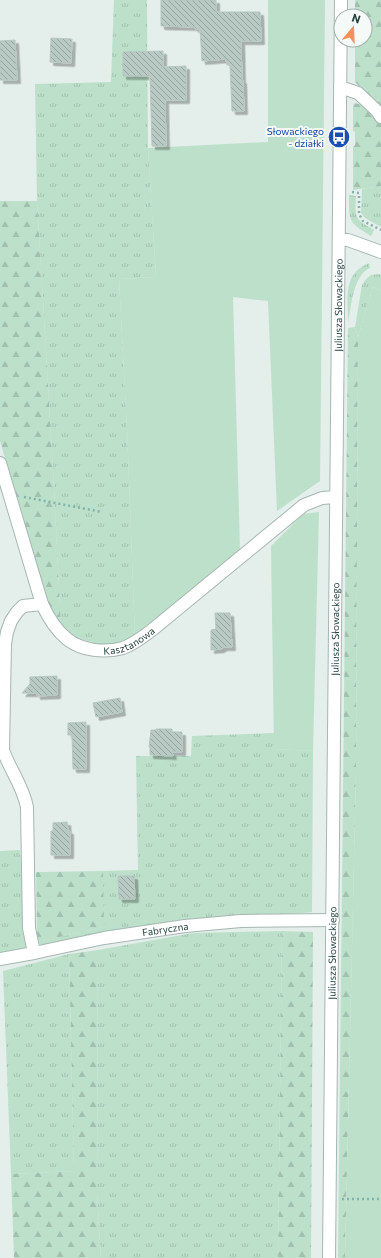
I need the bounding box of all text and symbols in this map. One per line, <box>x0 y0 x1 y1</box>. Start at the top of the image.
north arrow <box>333 8 373 48</box>
text: N <box>350 11 362 26</box>
bus stop icon: Słowackiego - działki <box>326 124 352 150</box>
place label: Słowackiego - działki <box>267 125 324 149</box>
street label: Juliusza Słowackiego <box>332 258 345 352</box>
street label: Juliusza Słowackiego <box>329 582 341 676</box>
street label: Kasztanowa <box>103 624 157 657</box>
street label: Juliusza Słowackiego <box>325 906 338 1000</box>
street label: Fabryczna <box>141 920 189 938</box>

